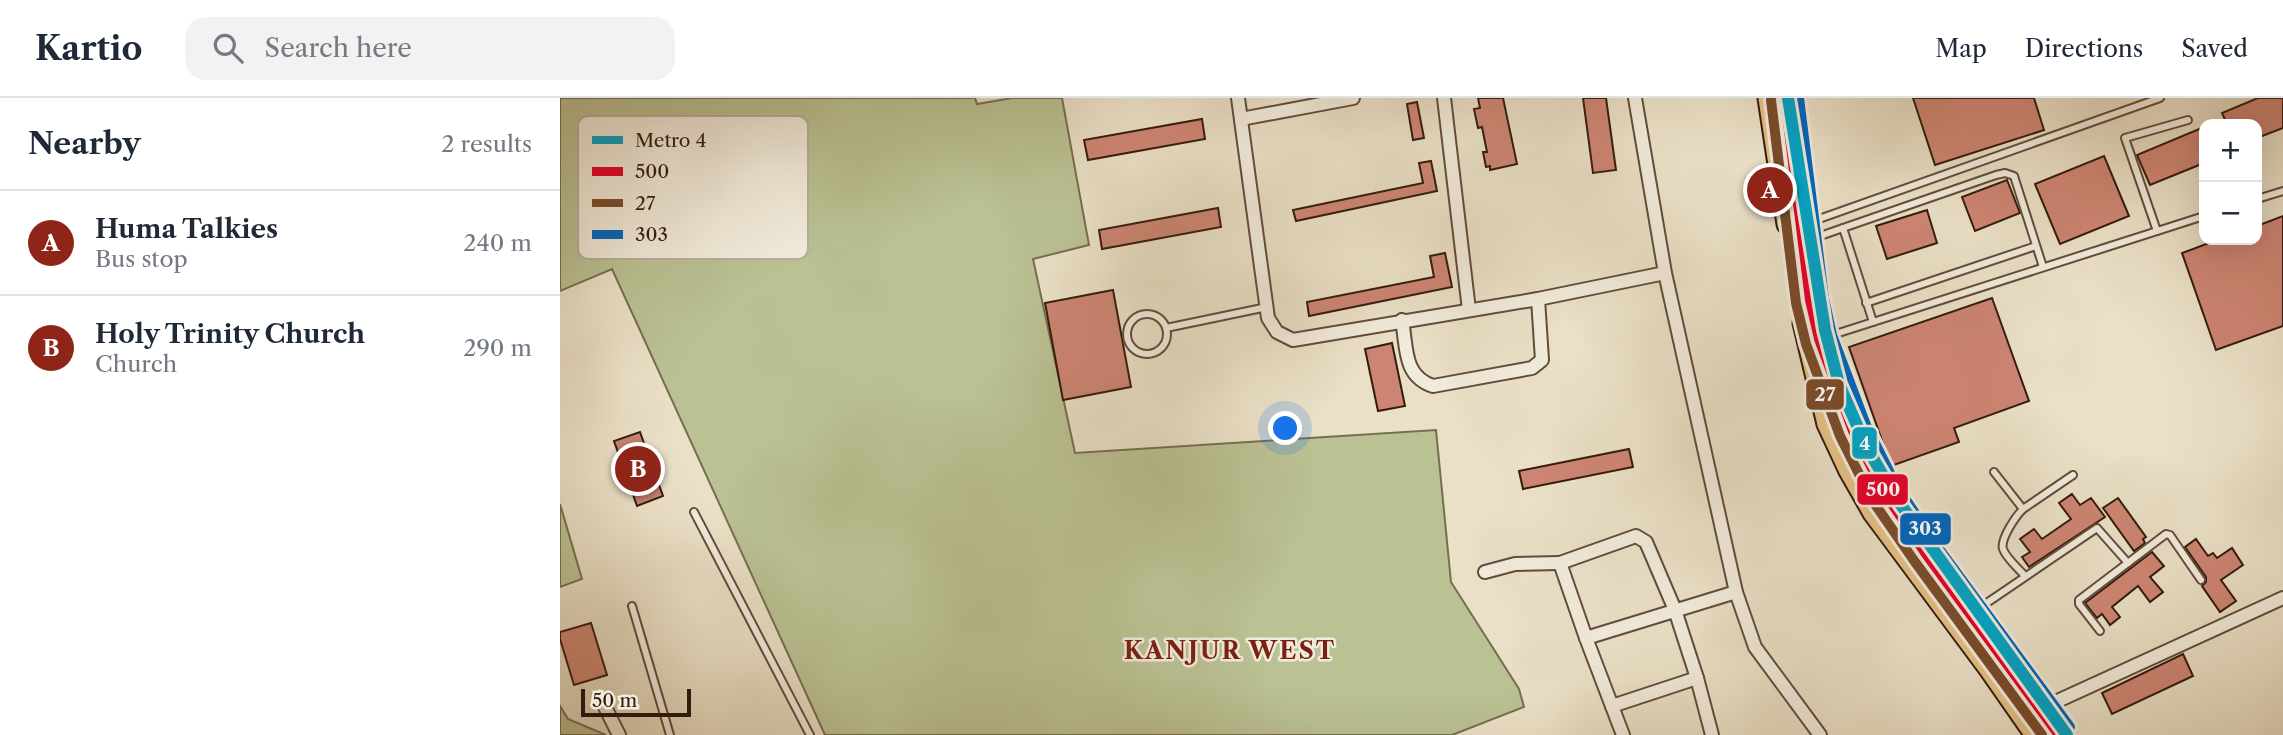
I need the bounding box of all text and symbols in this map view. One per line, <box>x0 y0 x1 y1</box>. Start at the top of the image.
search box <box>185 17 675 80</box>
text: Kartio <box>35 28 143 69</box>
icon: search <box>209 29 247 67</box>
text: Search here <box>265 32 412 64</box>
text: Map <box>1935 34 1987 63</box>
text: Directions <box>2025 34 2143 63</box>
text: Saved <box>2181 34 2248 63</box>
legend <box>578 116 808 259</box>
map controls <box>2199 119 2262 245</box>
button: + <box>2199 119 2262 182</box>
text: Nearby <box>28 125 141 162</box>
text: Metro 4 <box>635 129 707 152</box>
text: 2 results <box>441 130 532 158</box>
text: 500 <box>635 160 669 183</box>
pin: A <box>1747 164 1793 216</box>
button: − <box>2199 182 2262 245</box>
text: 27 <box>635 192 656 215</box>
text: Huma Talkies <box>95 213 278 245</box>
text: 303 <box>635 223 668 246</box>
text: A <box>42 229 60 257</box>
text: 240 m <box>463 229 532 257</box>
text: Bus stop <box>95 245 188 273</box>
text: Holy Trinity Church <box>95 318 365 350</box>
text: B <box>42 334 60 362</box>
text: 290 m <box>463 334 532 362</box>
text: Church <box>95 350 177 378</box>
line badge: 27 <box>1805 378 1845 411</box>
text: 27 <box>1814 383 1836 406</box>
your location <box>1268 411 1302 445</box>
line badge: 4 <box>1851 426 1878 460</box>
text: 4 <box>1859 432 1871 455</box>
pin: B <box>615 443 661 495</box>
line badge: 500 <box>1856 473 1909 506</box>
text: 500 <box>1866 478 1900 501</box>
line badge: 303 <box>1899 512 1952 546</box>
text: 303 <box>1908 517 1942 540</box>
district label: KANJUR WEST <box>1124 636 1336 665</box>
scale bar <box>581 686 691 718</box>
text: 50 m <box>592 689 637 712</box>

